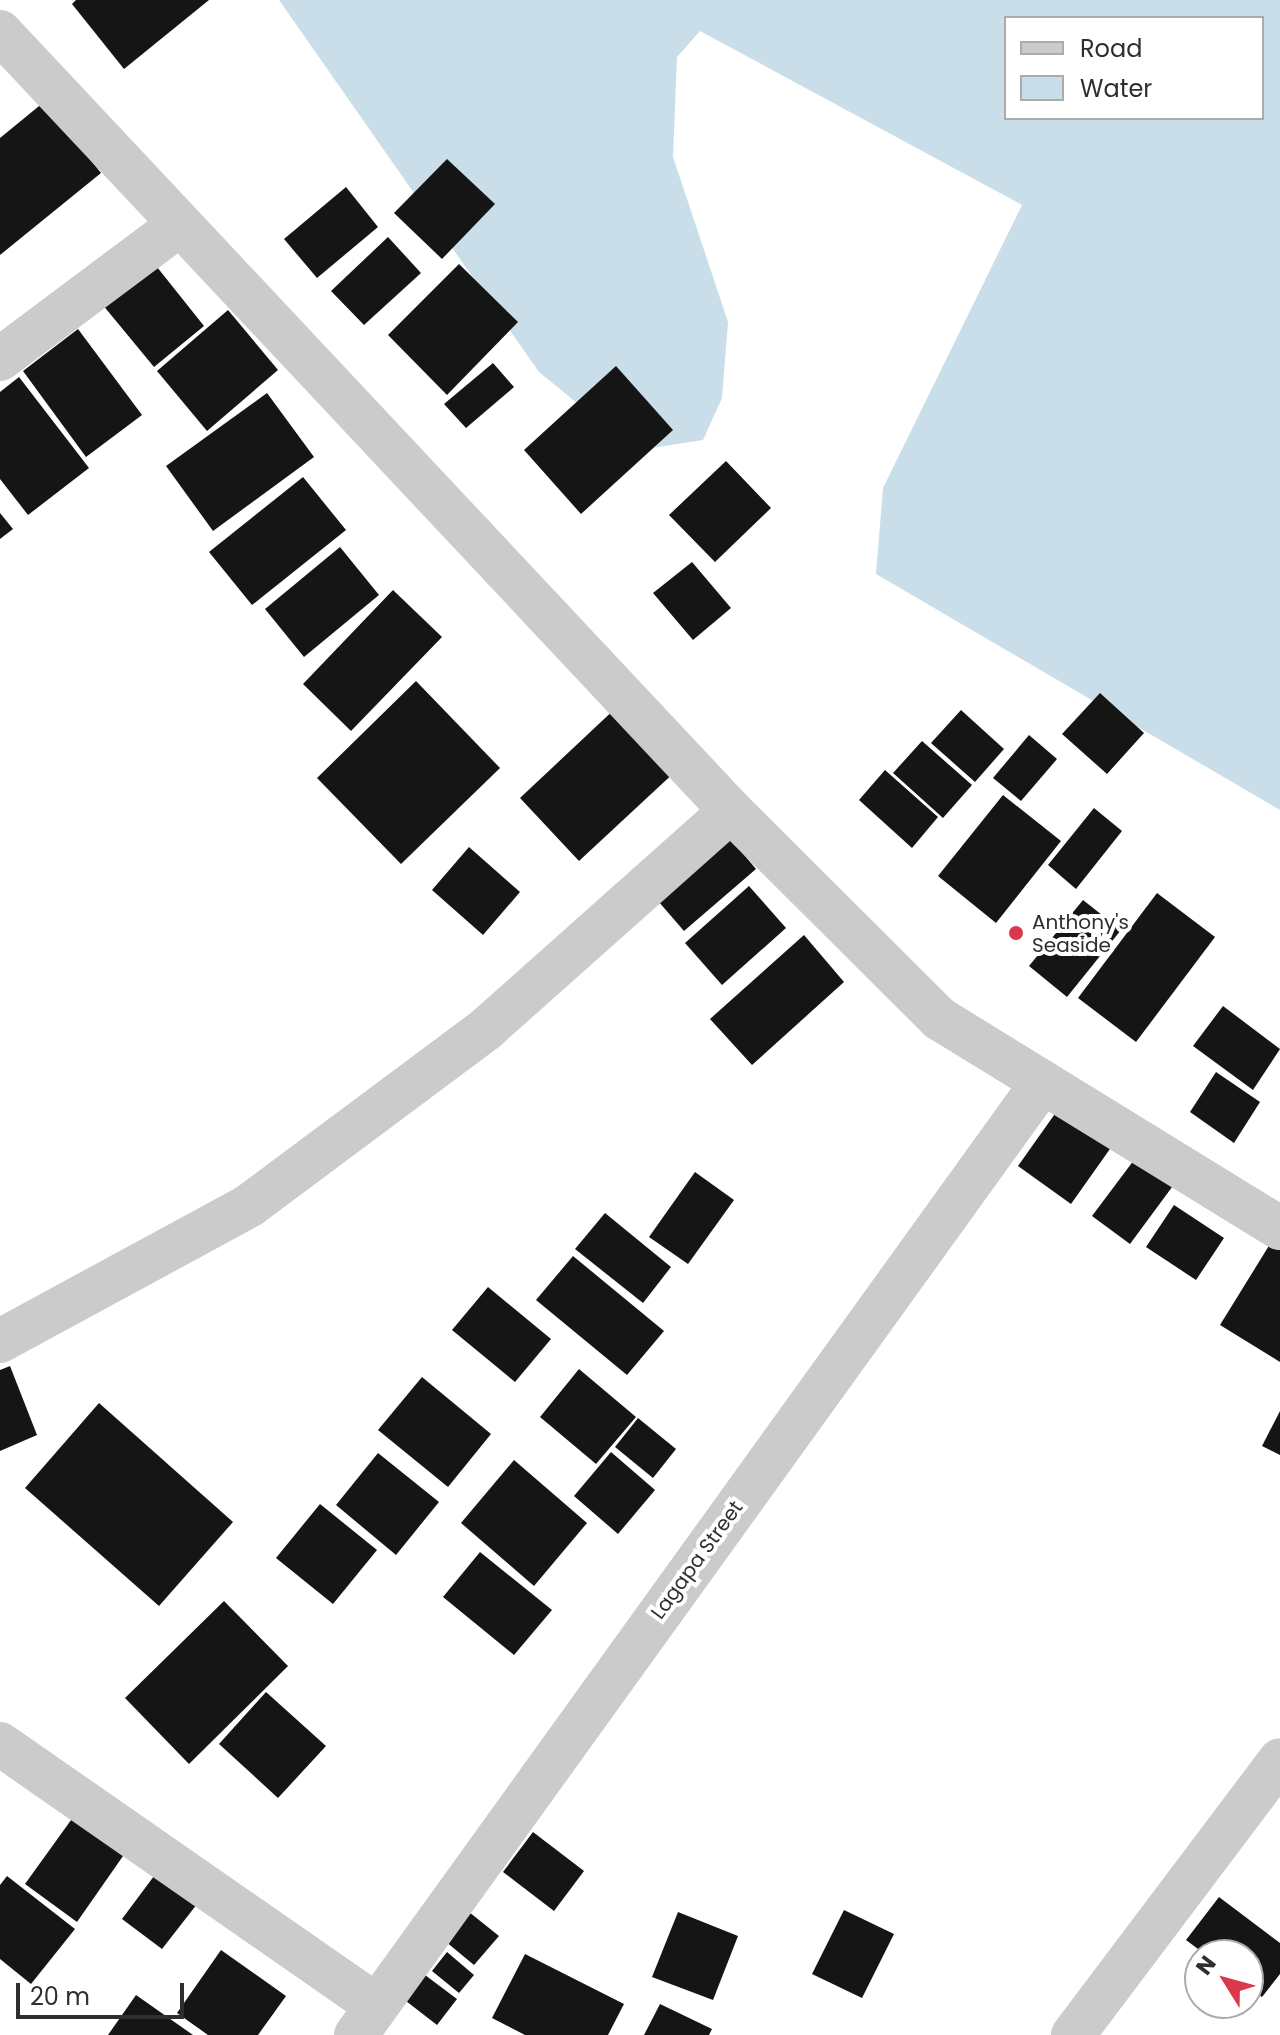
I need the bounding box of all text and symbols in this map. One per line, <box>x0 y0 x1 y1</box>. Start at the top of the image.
legend <box>1004 16 1264 120</box>
text: Road <box>1080 32 1142 65</box>
text: Water <box>1080 72 1152 105</box>
place label: Anthony's Seaside <box>1032 910 1129 957</box>
marker: Anthony's Seaside <box>1007 924 1025 942</box>
street label: Lagapa Street <box>646 1496 748 1624</box>
north arrow <box>1184 1939 1264 2019</box>
text: N <box>1189 1950 1223 1981</box>
scale bar <box>20 1967 188 2017</box>
text: 20 m <box>30 1980 90 2013</box>

